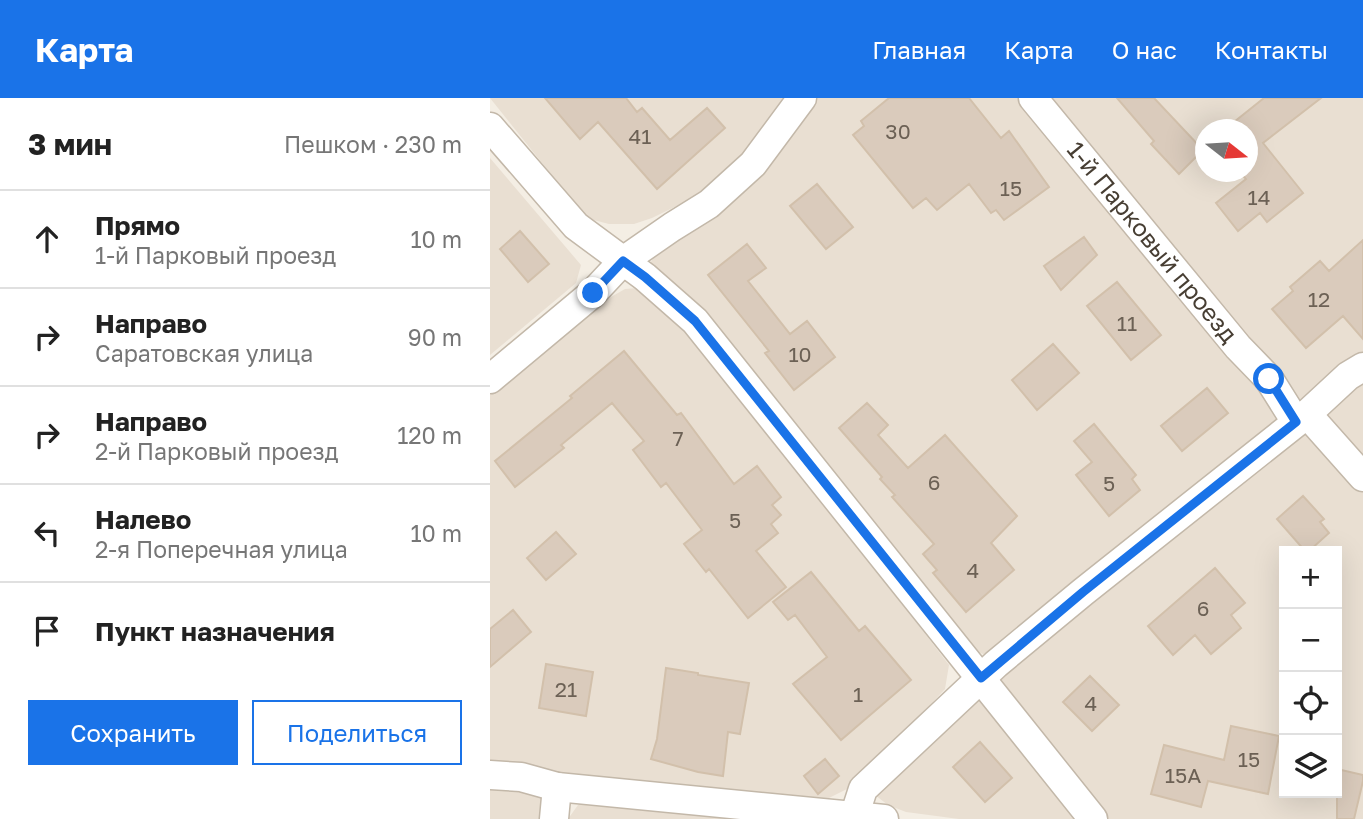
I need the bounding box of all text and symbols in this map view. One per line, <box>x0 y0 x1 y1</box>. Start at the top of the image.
text: Карта <box>35 30 134 69</box>
text: Главная <box>872 35 966 64</box>
text: Карта <box>1004 35 1074 64</box>
text: О нас <box>1112 35 1177 64</box>
text: Контакты <box>1215 35 1328 64</box>
house number: 30 <box>885 118 911 144</box>
north arrow <box>1195 119 1258 182</box>
house number: 41 <box>629 123 652 149</box>
text: 3 мин <box>28 126 112 162</box>
text: Пешком · 230 m <box>284 130 462 158</box>
street label: 1-й Парковый проезд <box>1062 135 1244 348</box>
house number: 15 <box>1000 175 1022 201</box>
house number: 14 <box>1248 184 1271 210</box>
text: Прямо <box>95 210 180 241</box>
icon: ahead <box>28 220 66 258</box>
text: 10 m <box>410 225 462 253</box>
text: 1-й Парковый проезд <box>95 241 336 269</box>
route end <box>577 277 608 308</box>
house number: 12 <box>1308 286 1330 312</box>
text: Направо <box>95 308 207 339</box>
house number: 11 <box>1117 310 1137 336</box>
icon: right <box>28 318 66 356</box>
text: 90 m <box>408 323 462 351</box>
text: Саратовская улица <box>95 339 313 367</box>
house number: 10 <box>788 341 812 367</box>
route start <box>1253 363 1284 394</box>
text: Направо <box>95 406 207 437</box>
icon: right <box>28 416 66 454</box>
text: 120 m <box>397 421 462 449</box>
house number: 7 <box>672 425 684 451</box>
text: 2-й Парковый проезд <box>95 437 338 465</box>
house number: 6 <box>928 469 940 495</box>
house number: 5 <box>1103 470 1115 496</box>
text: Налево <box>95 504 191 535</box>
house number: 5 <box>729 507 741 533</box>
icon: left <box>28 514 66 552</box>
text: 10 m <box>410 519 462 547</box>
text: 2-я Поперечная улица <box>95 535 348 563</box>
map controls <box>1279 546 1342 798</box>
button: + <box>1279 546 1342 609</box>
house number: 4 <box>967 557 979 583</box>
house number: 6 <box>1197 595 1209 621</box>
button: − <box>1279 609 1342 672</box>
icon: arrive <box>28 612 66 650</box>
text: Пункт назначения <box>95 616 335 647</box>
button: locate <box>1279 672 1342 735</box>
house number: 21 <box>555 676 577 702</box>
house number: 1 <box>853 681 863 707</box>
house number: 4 <box>1085 690 1097 716</box>
button: Сохранить <box>28 700 238 765</box>
button: Поделиться <box>252 700 462 765</box>
button: layers <box>1279 735 1342 798</box>
house number: 15 <box>1238 746 1260 772</box>
house number: 15А <box>1165 762 1201 788</box>

